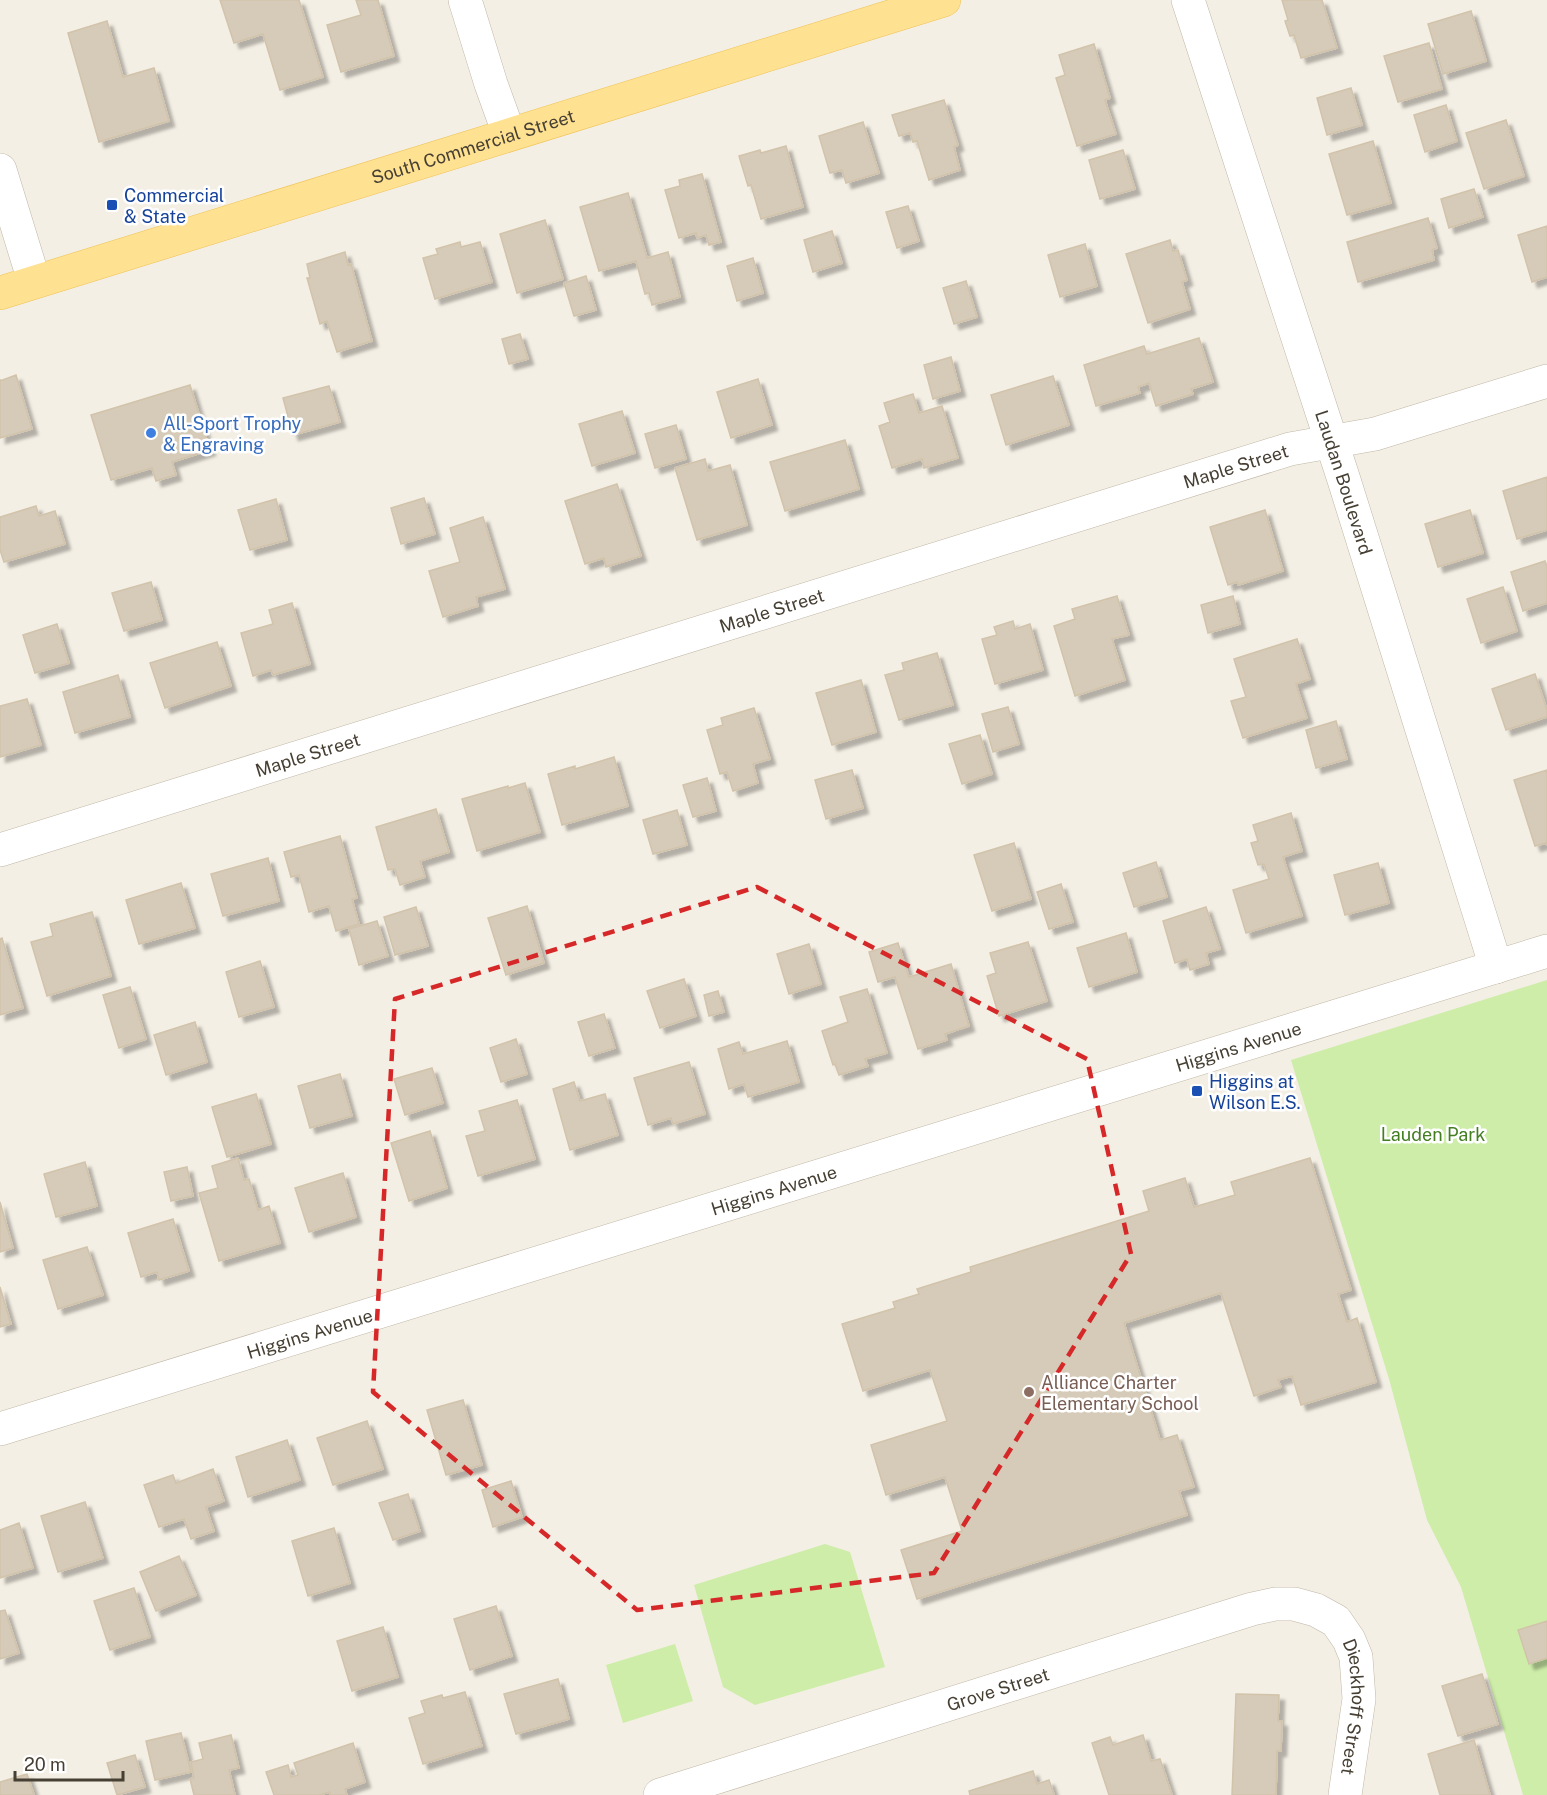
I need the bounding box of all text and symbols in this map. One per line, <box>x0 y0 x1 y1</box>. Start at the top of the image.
street label: South Commercial Street <box>368 105 577 188</box>
place label: Commercial & State <box>124 185 224 227</box>
marker: Commercial & State <box>105 198 119 212</box>
street label: Laudan Boulevard <box>1311 407 1377 557</box>
place label: All-Sport Trophy & Engraving <box>163 413 302 455</box>
marker: All-Sport Trophy & Engraving <box>144 426 158 440</box>
street label: Maple Street <box>1181 440 1291 492</box>
street label: Maple Street <box>717 584 827 636</box>
street label: Maple Street <box>252 728 363 781</box>
street label: Higgins Avenue <box>1173 1017 1304 1076</box>
place label: Higgins at Wilson E.S. <box>1209 1071 1301 1113</box>
marker: Higgins at Wilson E.S. <box>1190 1084 1204 1098</box>
park label: Lauden Park <box>1381 1124 1485 1145</box>
street label: Higgins Avenue <box>708 1161 839 1219</box>
street label: Higgins Avenue <box>244 1304 375 1363</box>
place label: Alliance Charter Elementary School <box>1041 1372 1199 1414</box>
marker: Alliance Charter Elementary School <box>1022 1385 1036 1399</box>
street label: Dieckhoff Street <box>1338 1635 1370 1776</box>
street label: Grove Street <box>944 1663 1051 1715</box>
scale bar <box>15 1744 123 1782</box>
text: 20 m <box>24 1754 66 1775</box>

